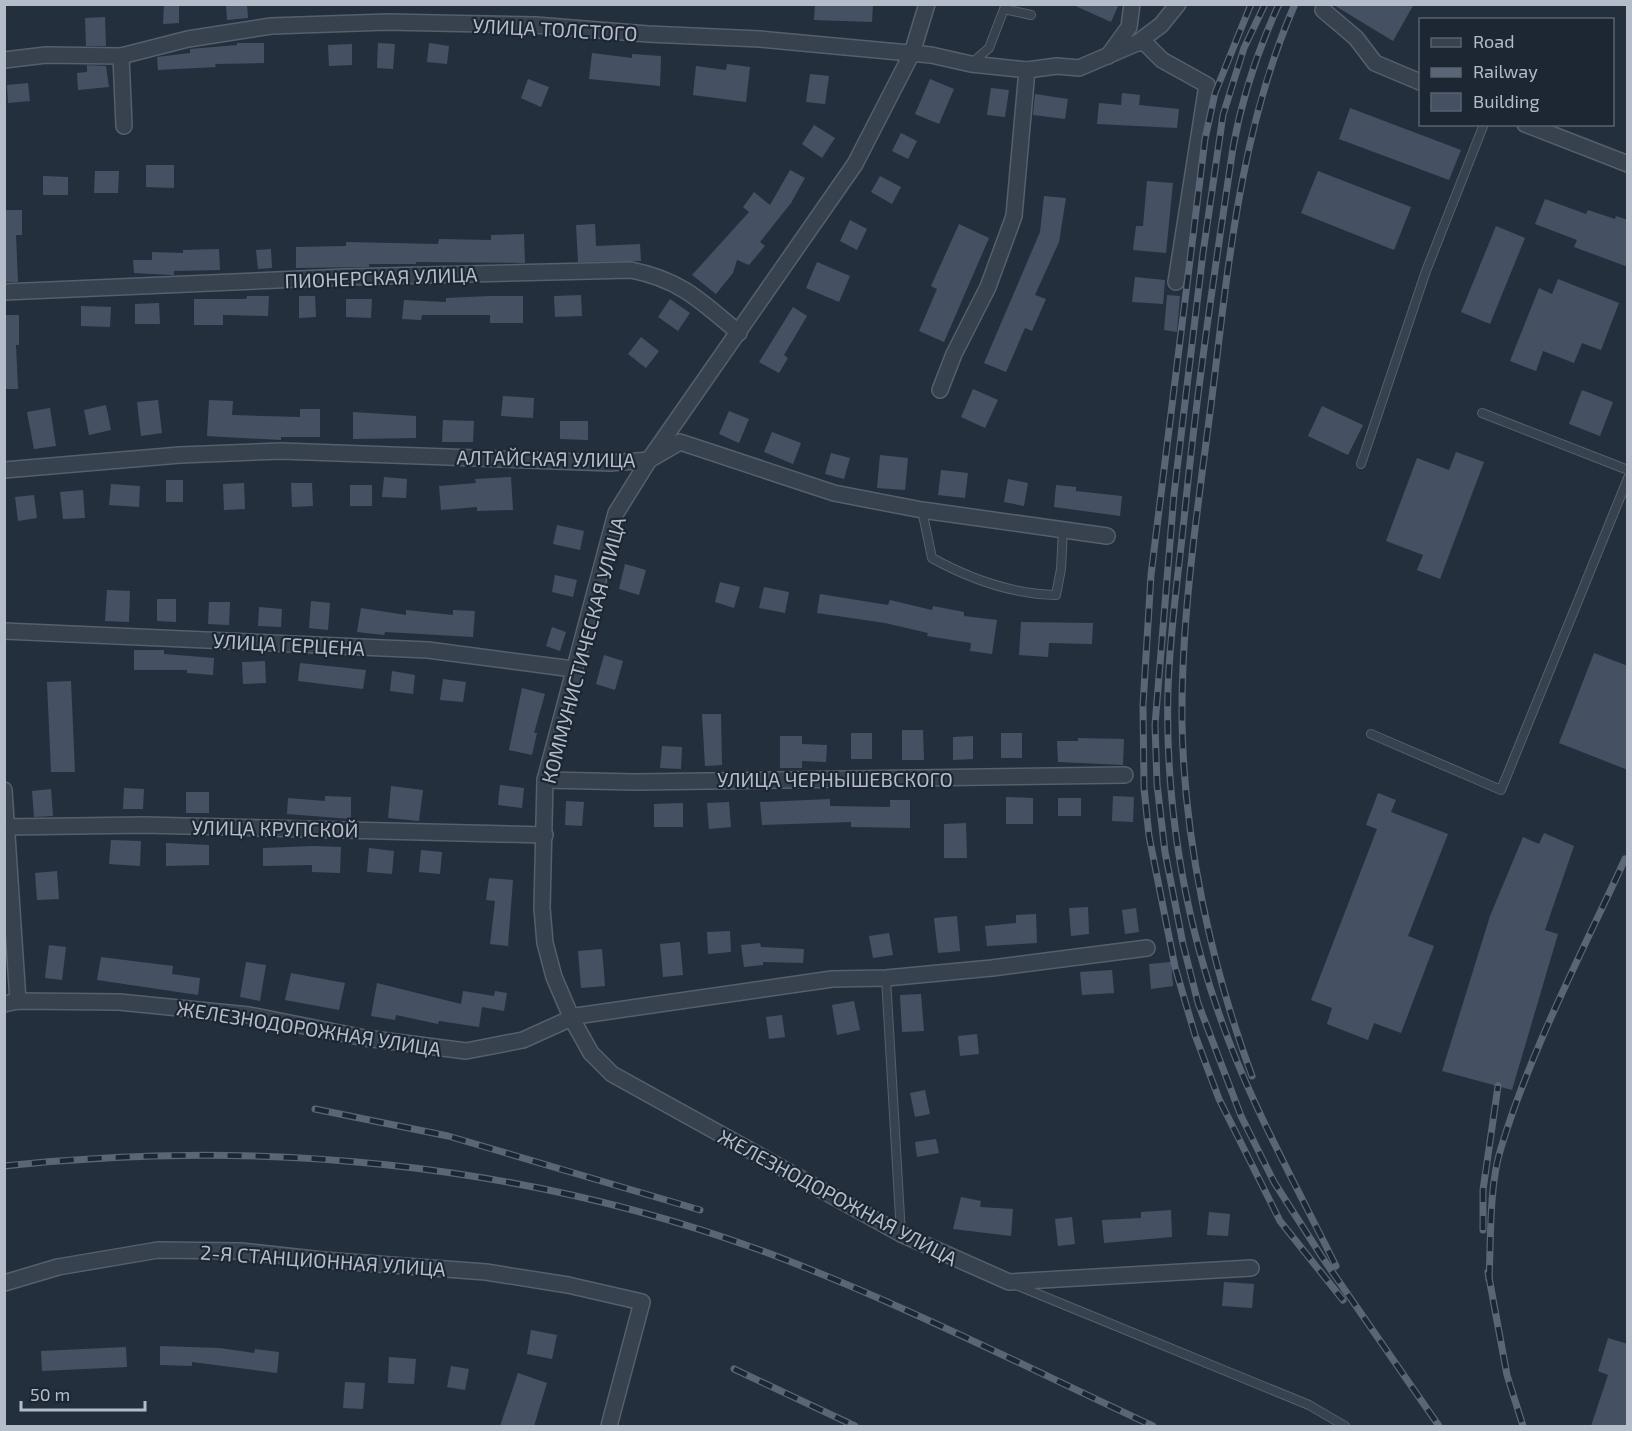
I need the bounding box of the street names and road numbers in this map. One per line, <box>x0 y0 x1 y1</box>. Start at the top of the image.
street label: УЛИЦА ТОЛСТОГО <box>472 13 638 45</box>
street label: ПИОНЕРСКАЯ УЛИЦА <box>284 262 478 292</box>
street label: АЛТАЙСКАЯ УЛИЦА <box>456 444 636 472</box>
street label: КОММУНИСТИЧЕСКАЯ УЛИЦА <box>536 513 630 786</box>
street label: УЛИЦА ГЕРЦЕНА <box>212 628 366 660</box>
street label: УЛИЦА ЧЕРНЫШЕВСКОГО <box>717 767 953 791</box>
street label: УЛИЦА КРУПСКОЙ <box>191 815 359 841</box>
street label: ЖЕЛЕЗНОДОРОЖНАЯ УЛИЦА <box>175 995 443 1061</box>
street label: ЖЕЛЕЗНОДОРОЖНАЯ УЛИЦА <box>714 1124 962 1271</box>
street label: 2-Я СТАНЦИОННАЯ УЛИЦА <box>199 1239 447 1281</box>

